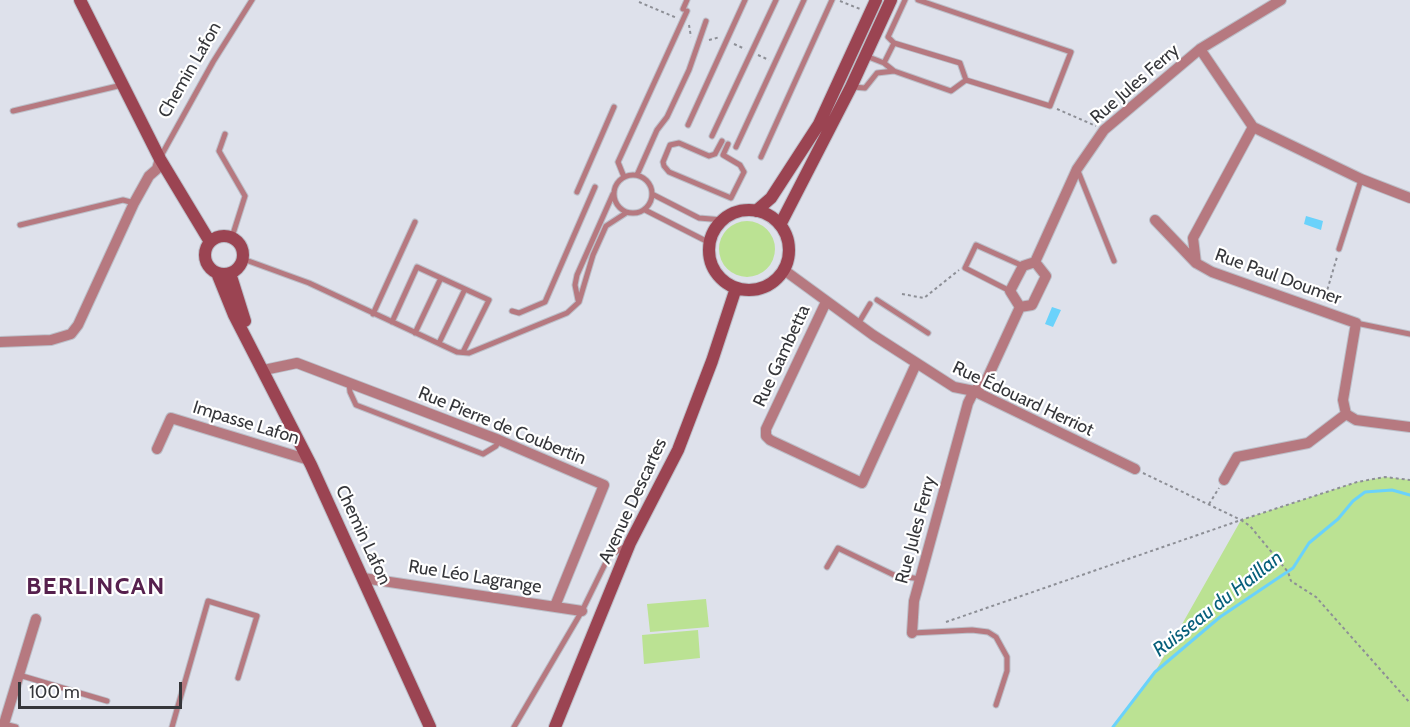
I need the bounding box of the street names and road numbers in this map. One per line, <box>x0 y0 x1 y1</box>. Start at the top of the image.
street label: Chemin Lafon <box>154 18 226 122</box>
street label: Rue Jules Ferry <box>1086 40 1184 128</box>
street label: Rue Paul Doumer <box>1212 244 1344 310</box>
street label: Rue Gambetta <box>749 302 815 410</box>
street label: Rue Édouard Herriot <box>949 357 1097 441</box>
street label: Rue Pierre de Coubertin <box>415 382 589 470</box>
street label: Impasse Lafon <box>190 397 302 449</box>
street label: Avenue Descartes <box>594 435 672 567</box>
street label: Rue Jules Ferry <box>891 474 941 586</box>
street label: Chemin Lafon <box>331 482 395 588</box>
street label: Rue Léo Lagrange <box>407 556 543 598</box>

